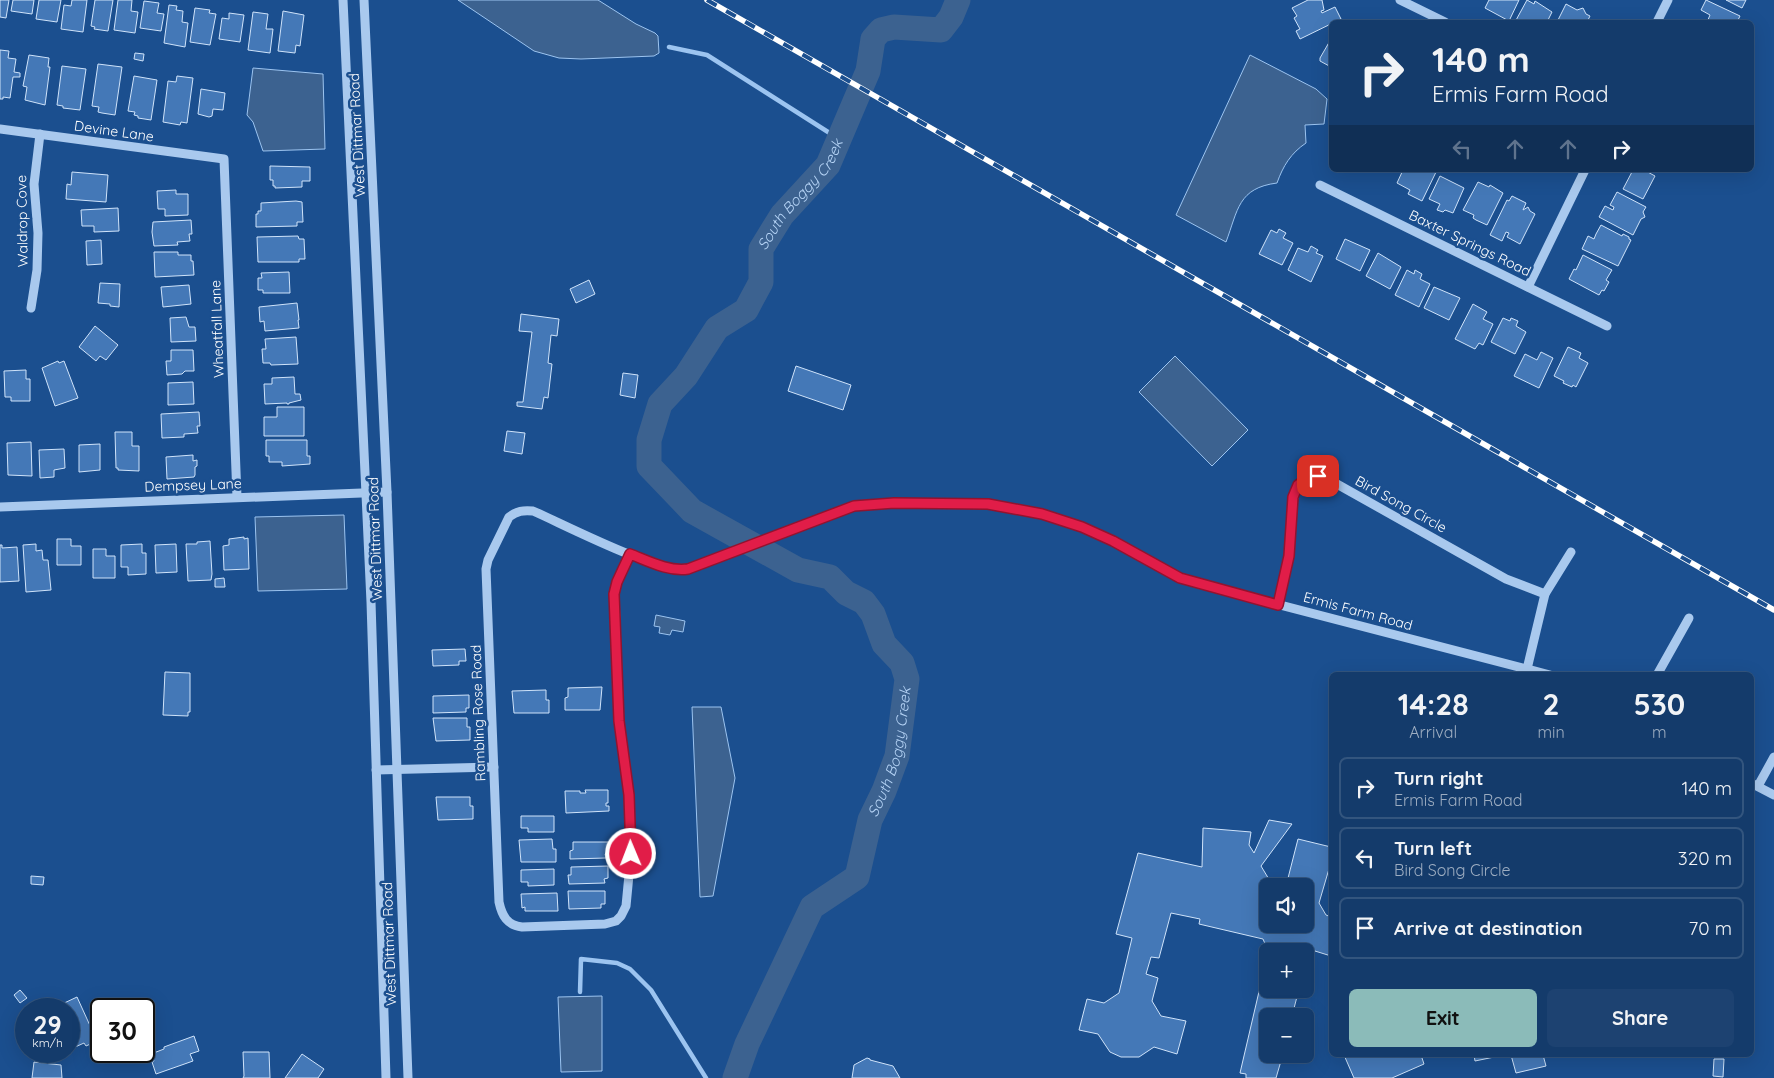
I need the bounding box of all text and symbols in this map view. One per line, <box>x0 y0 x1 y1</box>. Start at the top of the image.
text: 140 m <box>1432 37 1530 81</box>
icon: right <box>1349 40 1414 105</box>
street label: West Dittmar Road <box>345 73 369 197</box>
text: Ermis Farm Road <box>1432 80 1609 108</box>
street label: Devine Lane <box>73 117 155 146</box>
water label: South Boggy Creek <box>753 134 848 253</box>
icon: left <box>1448 135 1476 163</box>
icon: ahead <box>1501 135 1529 163</box>
icon: ahead <box>1554 135 1582 163</box>
icon: right <box>1607 135 1635 163</box>
street label: Waldrop Cove <box>12 175 32 267</box>
street label: Baxter Springs Road <box>1406 206 1534 280</box>
street label: Wheatfall Lane <box>206 280 228 378</box>
pin <box>1297 455 1339 497</box>
icon: arrive <box>1304 462 1332 490</box>
street label: Bird Song Circle <box>1352 471 1450 537</box>
street label: Dempsey Lane <box>144 474 242 496</box>
street label: West Dittmar Road <box>364 477 386 601</box>
street label: Ermis Farm Road <box>1301 588 1415 634</box>
street label: Rambling Rose Road <box>467 644 489 782</box>
water label: South Boggy Creek <box>863 684 915 820</box>
text: 14:28 <box>1398 685 1469 723</box>
text: 2 <box>1543 685 1560 723</box>
text: 530 <box>1633 685 1685 723</box>
text: Arrival <box>1409 722 1457 742</box>
text: min <box>1537 722 1565 742</box>
text: m <box>1652 722 1667 742</box>
text: Turn right <box>1394 766 1483 790</box>
icon: right <box>1351 774 1379 802</box>
text: 140 m <box>1681 776 1732 800</box>
text: Ermis Farm Road <box>1394 790 1522 810</box>
position arrow <box>604 827 656 879</box>
text: Turn left <box>1394 836 1472 860</box>
icon: left <box>1351 844 1379 872</box>
text: 320 m <box>1678 846 1732 870</box>
text: Bird Song Circle <box>1394 860 1511 880</box>
map controls <box>1259 878 1314 1063</box>
button: sound <box>1259 878 1314 933</box>
street label: West Dittmar Road <box>378 882 400 1006</box>
icon: arrive <box>1351 914 1379 942</box>
text: Arrive at destination <box>1394 916 1583 940</box>
text: 70 m <box>1688 916 1732 940</box>
button: + <box>1259 943 1314 998</box>
button: Exit <box>1349 989 1537 1047</box>
button: Share <box>1547 989 1734 1047</box>
speed limit sign: 30 <box>90 998 155 1063</box>
button: − <box>1259 1008 1314 1063</box>
text: 29 <box>33 1009 62 1040</box>
text: km/h <box>32 1035 63 1050</box>

